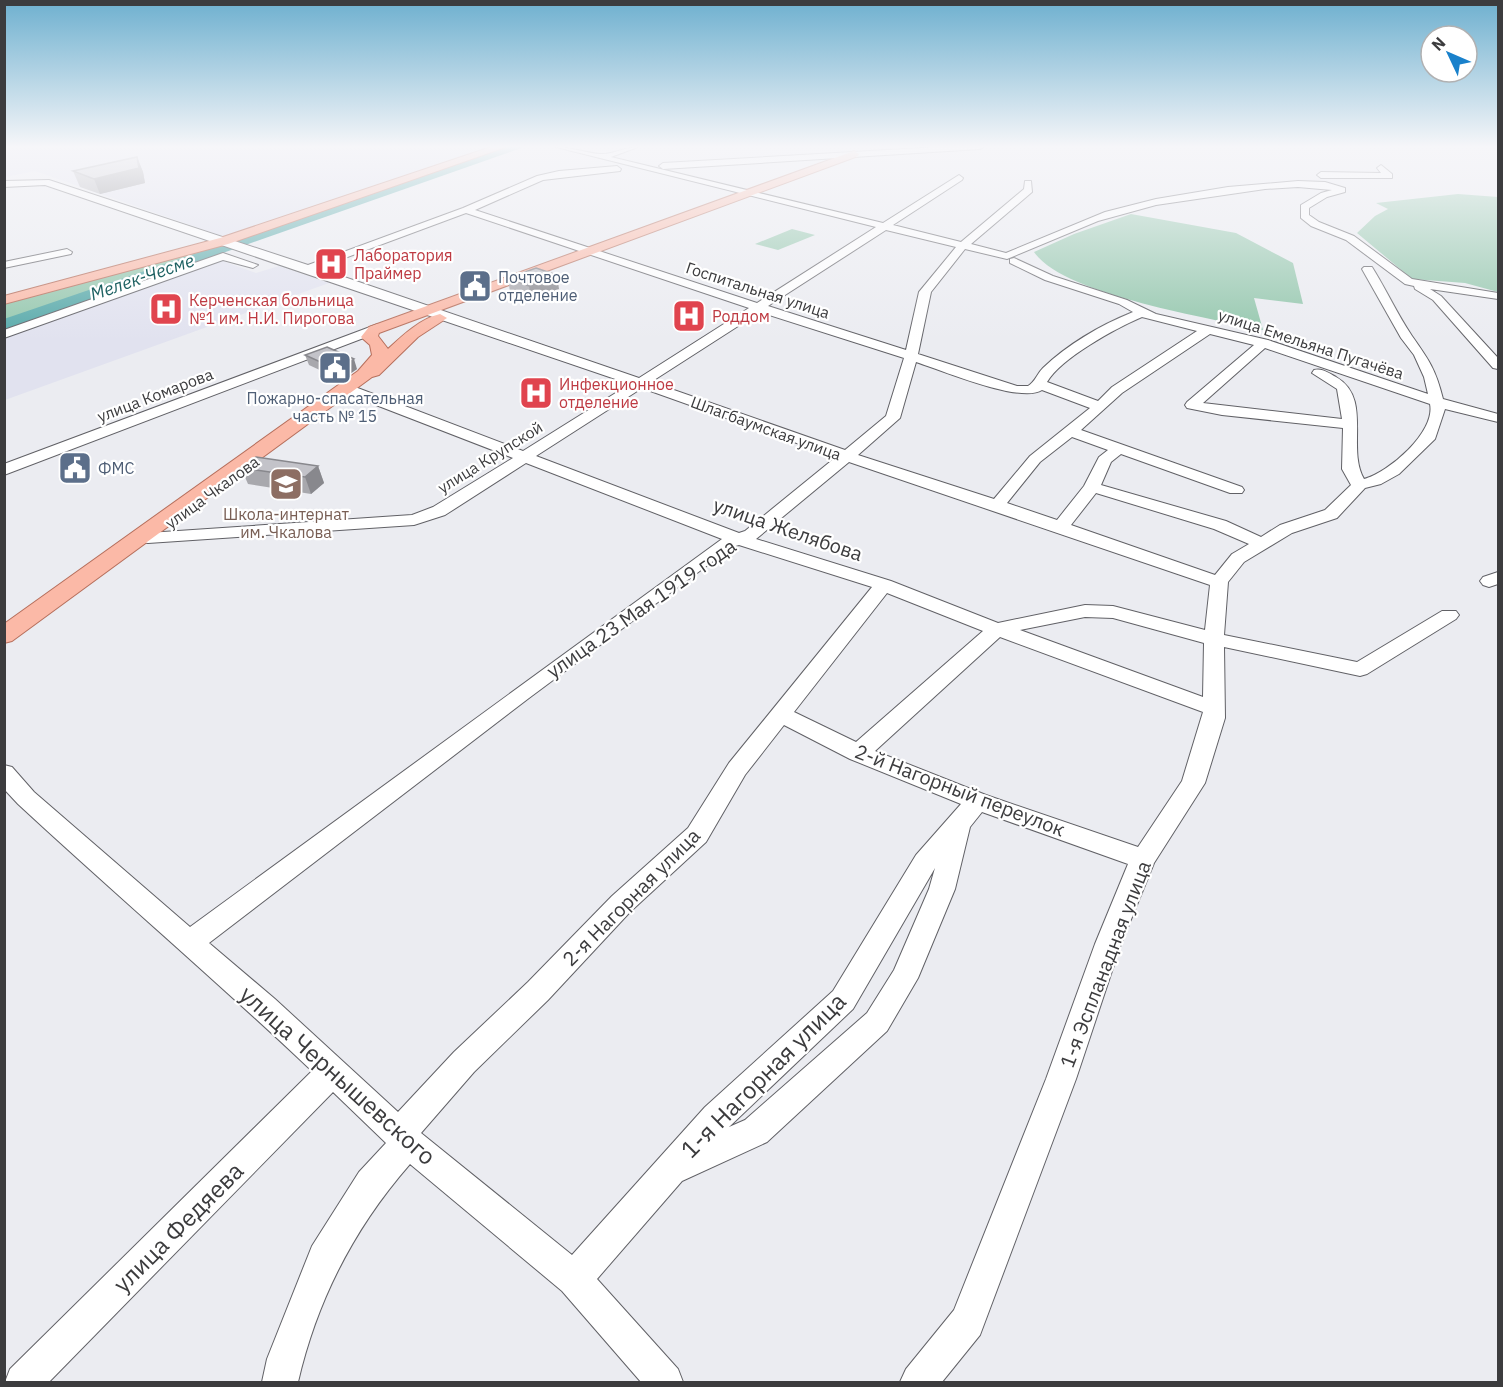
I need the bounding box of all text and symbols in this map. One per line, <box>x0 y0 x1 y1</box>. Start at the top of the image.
north arrow <box>1419 24 1479 84</box>
text: N <box>1427 32 1449 55</box>
place label: Лаборатория Праймер <box>354 245 453 283</box>
hospital icon: Лаборатория Праймер <box>313 246 349 282</box>
water label: Мелек-Чесме <box>87 248 197 306</box>
street label: Госпитальная улица <box>684 257 833 323</box>
place label: Почтовое отделение <box>498 267 578 305</box>
public building icon: Почтовое отделение <box>457 268 493 304</box>
place label: Керченская больница №1 им. Н.И. Пирогова <box>189 290 355 328</box>
hospital icon: Керченская больница №1 им. Н.И. Пирогова <box>148 291 184 327</box>
hospital icon: Роддом <box>671 298 707 334</box>
street label: улица Емельяна Пугачёва <box>1216 305 1407 384</box>
place label: Роддом <box>712 306 770 326</box>
public building icon: Пожарно-спасательная часть № 15 <box>317 350 353 386</box>
street label: улица Комарова <box>94 364 216 426</box>
place label: Инфекционное отделение <box>559 374 674 412</box>
hospital icon: Инфекционное отделение <box>518 375 554 411</box>
place label: Пожарно-спасательная часть № 15 <box>247 388 423 426</box>
street label: Шлагбаумская улица <box>688 391 844 465</box>
street label: улица Крупской <box>434 417 546 497</box>
public building icon: ФМС <box>57 450 93 486</box>
street label: улица Чкалова <box>161 451 263 533</box>
place label: ФМС <box>98 458 134 478</box>
school or university icon: Школа-интернат им. Чкалова <box>268 466 304 502</box>
street label: улица Желябова <box>710 491 867 567</box>
place label: Школа-интернат им. Чкалова <box>223 504 349 542</box>
street label: улица 23 Мая 1919 года <box>541 532 742 684</box>
street label: 2-й Нагорный переулок <box>851 737 1069 843</box>
street label: 2-я Нагорная улица <box>556 822 706 972</box>
street label: 1-я Эспланадная улица <box>1053 856 1157 1071</box>
street label: улица Чернышевского <box>233 978 443 1172</box>
street label: 1-я Нагорная улица <box>673 985 853 1165</box>
street label: улица Федяева <box>106 1155 250 1299</box>

